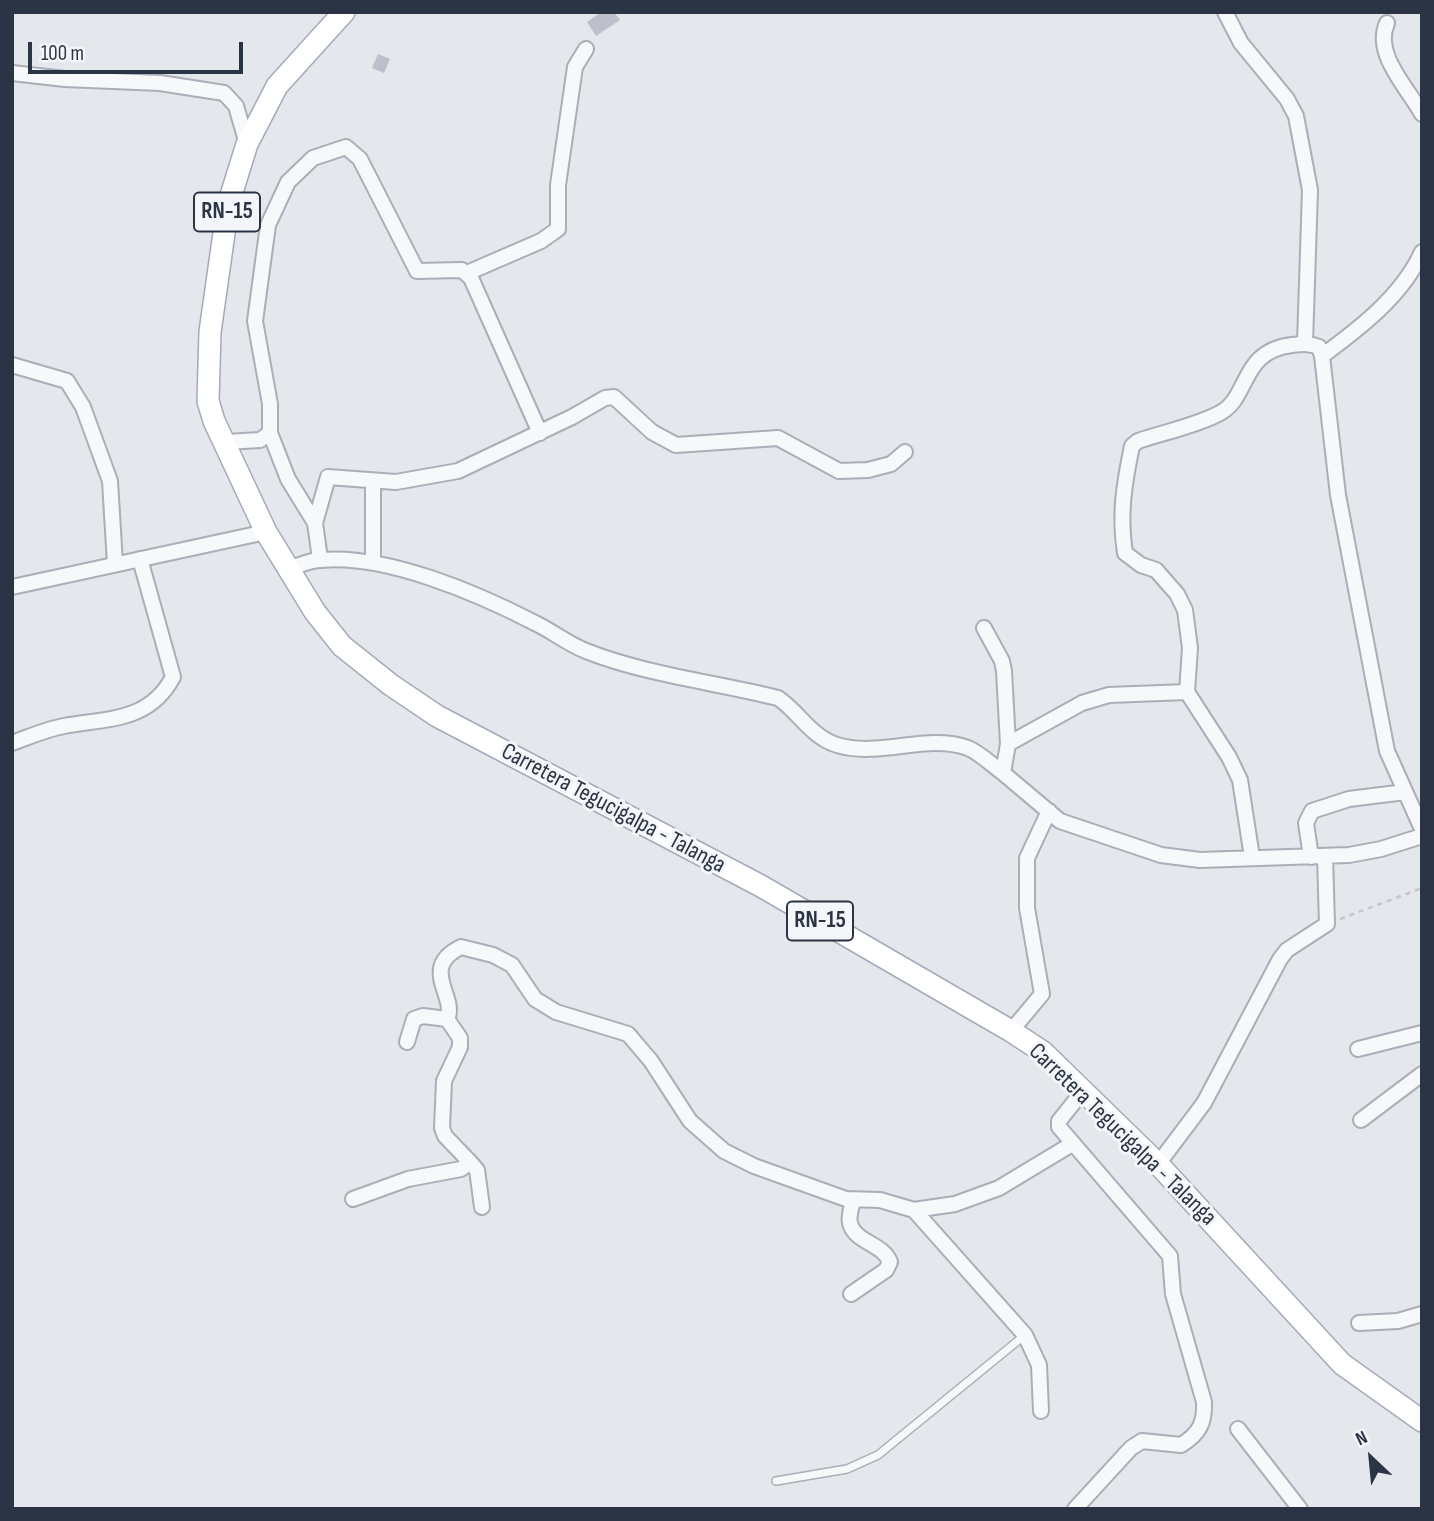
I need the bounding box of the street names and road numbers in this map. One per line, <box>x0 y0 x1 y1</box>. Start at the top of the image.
road number: RN-15 <box>194 192 260 232</box>
street label: Carretera Tegucigalpa - Talanga <box>496 738 730 880</box>
road number: RN-15 <box>787 902 853 940</box>
street label: Carretera Tegucigalpa - Talanga <box>1022 1038 1222 1232</box>

